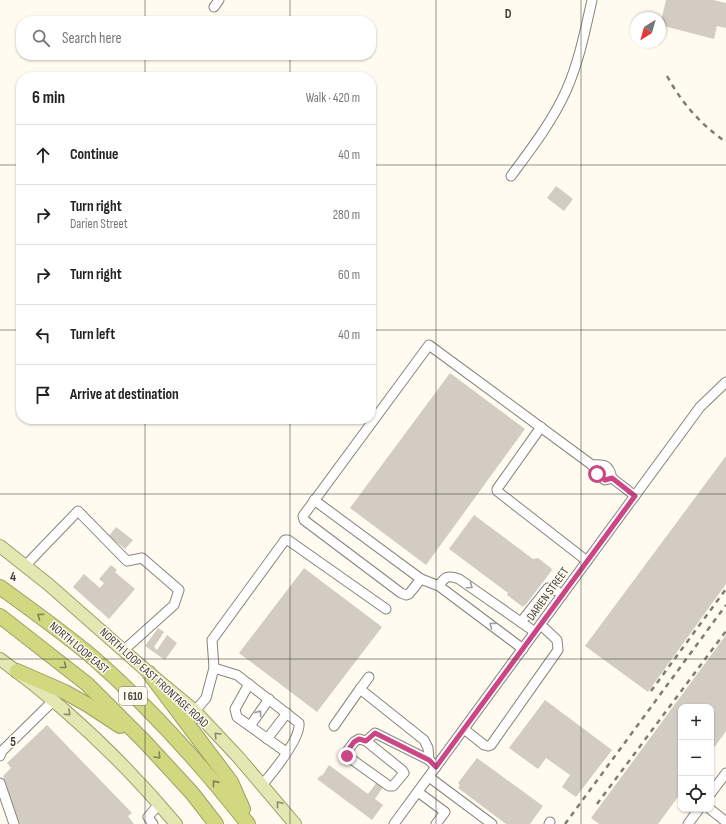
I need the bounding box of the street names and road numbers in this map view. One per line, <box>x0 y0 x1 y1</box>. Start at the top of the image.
street label: DARIEN STREET <box>524 564 572 624</box>
street label: NORTH LOOP EAST <box>46 619 112 677</box>
street label: NORTH LOOP EAST FRONTAGE ROAD <box>96 625 212 731</box>
road number: I 610 <box>119 687 147 705</box>

